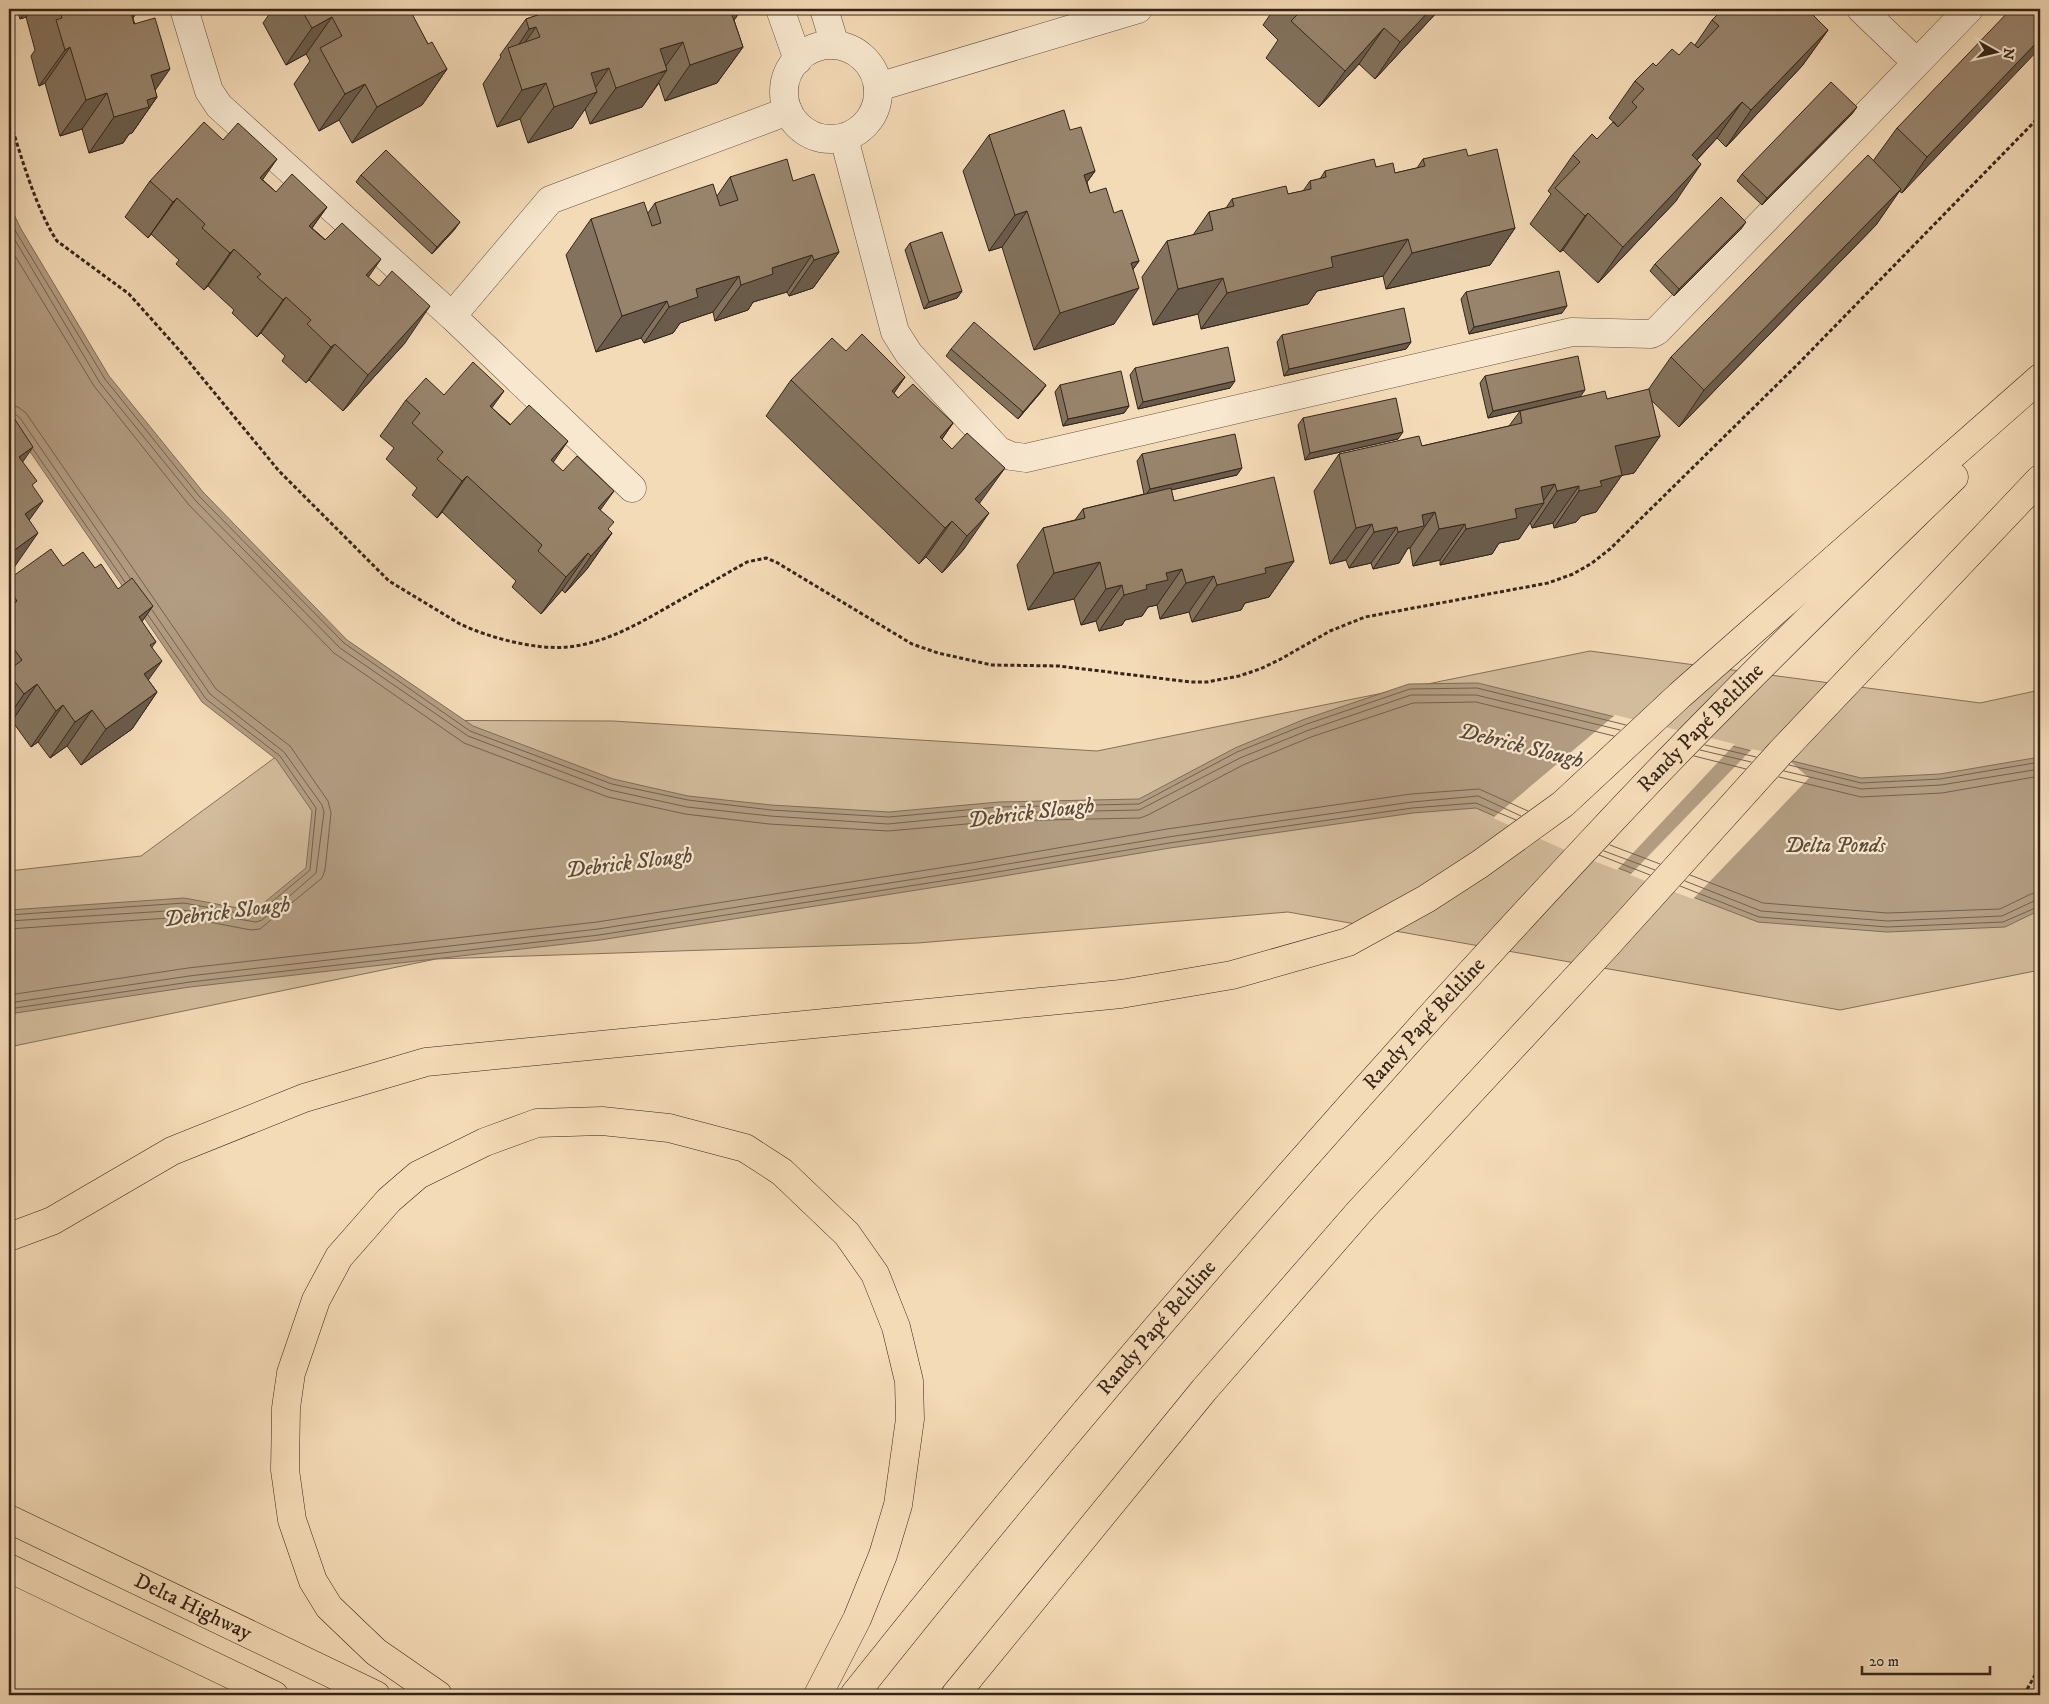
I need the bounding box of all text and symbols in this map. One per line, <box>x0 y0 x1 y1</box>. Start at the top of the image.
north arrow <box>1972 28 2022 78</box>
text: N <box>1998 47 2018 61</box>
street label: Randy Papé Beltline <box>1632 658 1770 798</box>
water label: Debrick Slough <box>1456 717 1586 775</box>
water label: Debrick Slough <box>966 792 1096 834</box>
park label: Delta Ponds <box>1785 833 1886 859</box>
water label: Debrick Slough <box>564 842 694 884</box>
water label: Debrick Slough <box>162 891 292 933</box>
street label: Randy Papé Beltline <box>1358 952 1491 1095</box>
street label: Randy Papé Beltline <box>1092 1255 1222 1401</box>
street label: Delta Highway <box>130 1568 257 1647</box>
scale bar <box>1862 1644 1989 1676</box>
text: 20 m <box>1869 1652 1899 1671</box>

